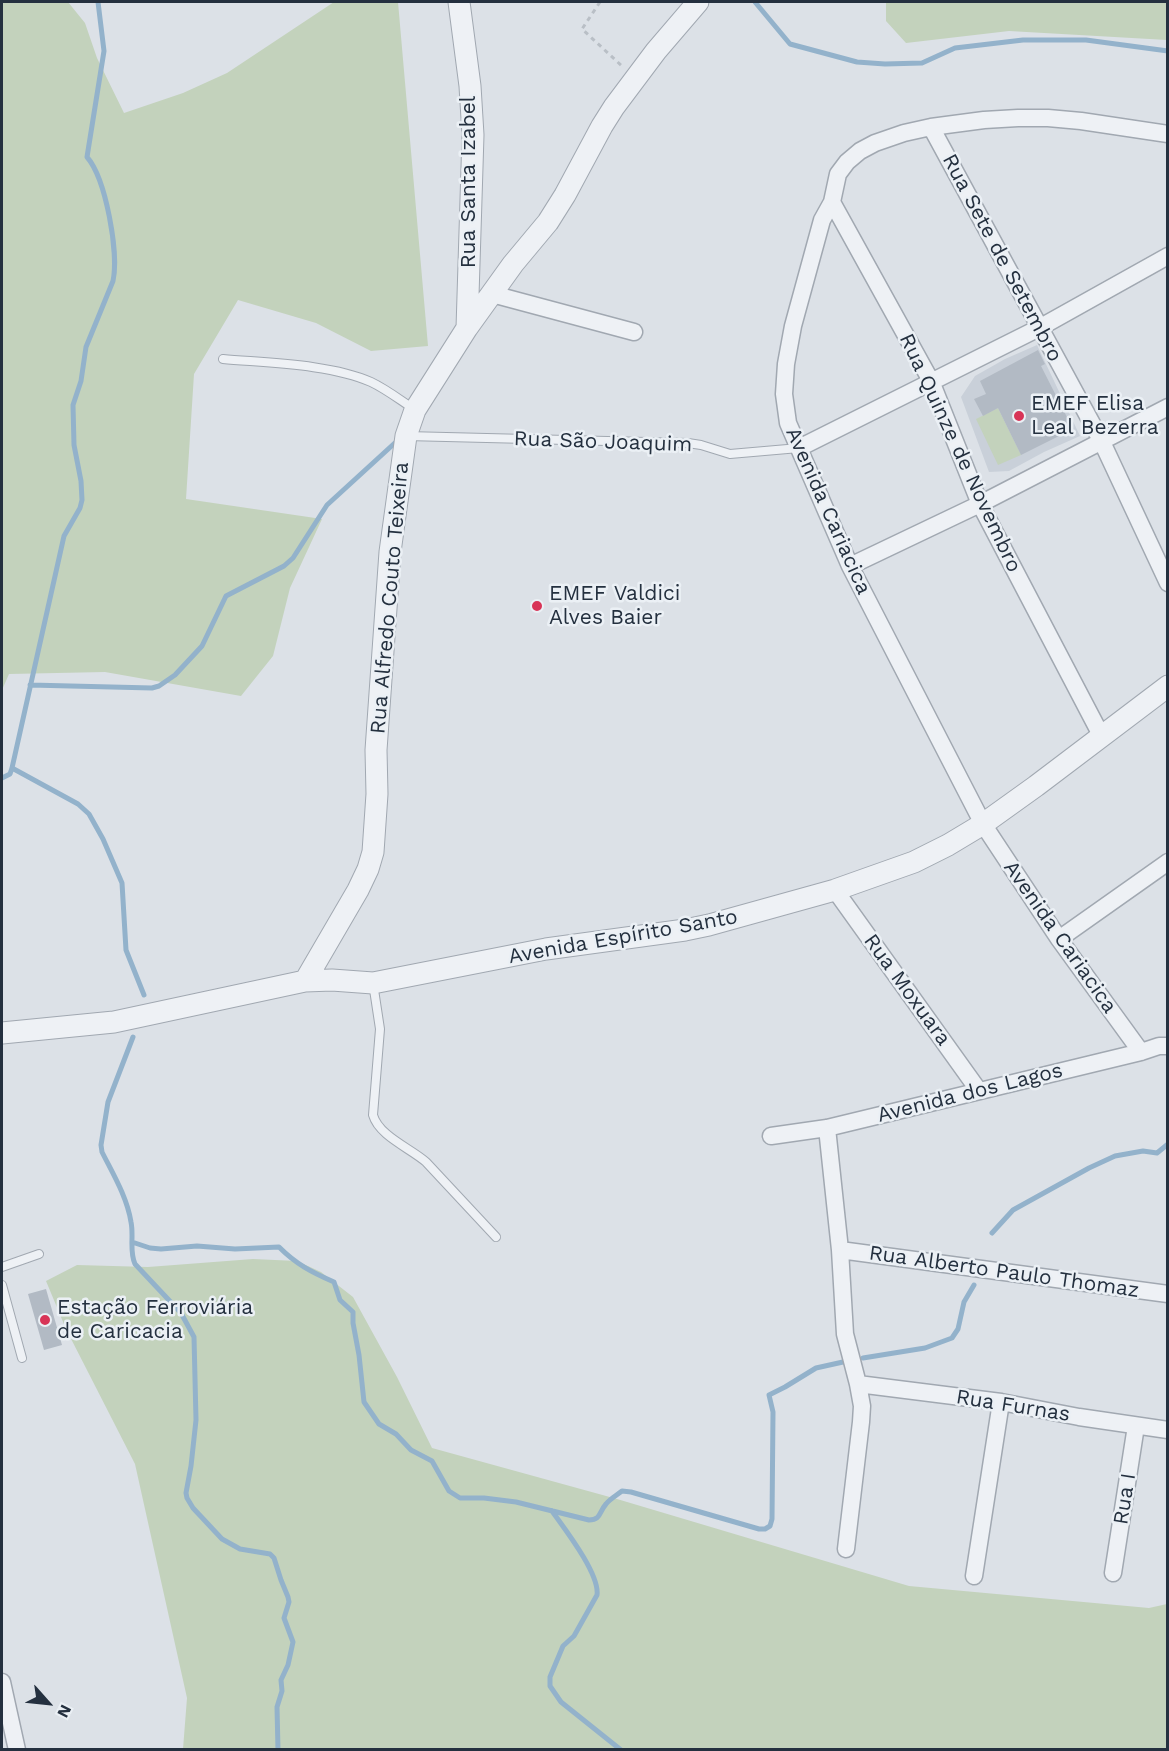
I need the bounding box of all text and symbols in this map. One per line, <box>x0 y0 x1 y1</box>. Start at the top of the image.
street label: Rua Santa Izabel <box>456 96 482 268</box>
street label: Rua Sete de Setembro <box>936 150 1068 366</box>
street label: Rua Quinze de Novembro <box>894 330 1026 576</box>
place label: EMEF Elisa Leal Bezerra <box>1031 391 1159 441</box>
marker: EMEF Elisa Leal Bezerra <box>1012 409 1026 423</box>
street label: Avenida Cariacica <box>780 424 876 598</box>
street label: Rua São Joaquim <box>513 426 693 458</box>
street label: Rua Alfredo Couto Teixeira <box>366 461 414 735</box>
place label: EMEF Valdici Alves Baier <box>549 581 680 631</box>
marker: EMEF Valdici Alves Baier <box>530 599 544 613</box>
street label: Avenida Cariacica <box>998 856 1122 1018</box>
street label: Avenida Espírito Santo <box>506 904 740 970</box>
street label: Rua Moxuara <box>858 929 956 1051</box>
street label: Avenida dos Lagos <box>875 1058 1065 1128</box>
street label: Rua Alberto Paulo Thomaz <box>867 1241 1141 1303</box>
place label: Estação Ferroviária de Caricacia <box>57 1295 253 1345</box>
marker: Estação Ferroviária de Caricacia <box>38 1313 52 1327</box>
street label: Rua Furnas <box>954 1385 1072 1427</box>
street label: Rua I <box>1108 1471 1142 1527</box>
north arrow <box>18 1673 78 1733</box>
text: N <box>53 1702 76 1721</box>

